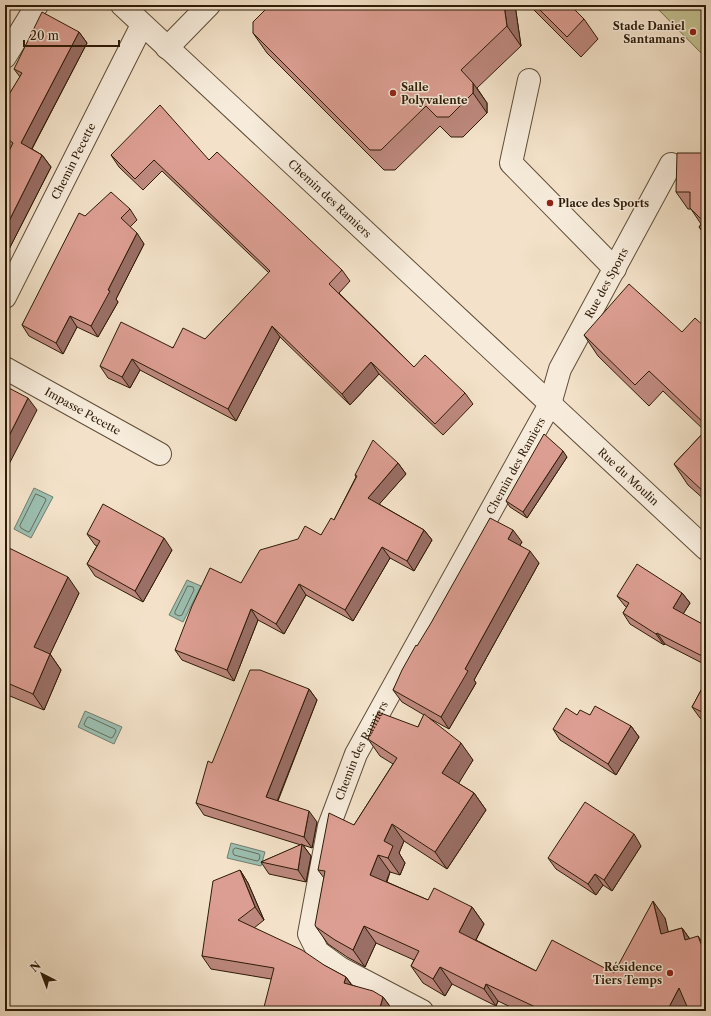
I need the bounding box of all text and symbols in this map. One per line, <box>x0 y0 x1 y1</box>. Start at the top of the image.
place label: Stade Daniel Santamans <box>613 19 685 46</box>
scale bar <box>24 22 119 48</box>
marker: Stade Daniel Santamans <box>688 27 698 37</box>
text: 20 m <box>30 28 59 43</box>
place label: Salle Polyvalente <box>401 80 468 107</box>
marker: Salle Polyvalente <box>388 88 398 98</box>
street label: Chemin Pecette <box>48 121 99 202</box>
street label: Chemin des Ramiers <box>285 156 374 241</box>
place label: Place des Sports <box>558 196 649 210</box>
marker: Place des Sports <box>545 198 555 208</box>
street label: Rue des Sports <box>582 245 631 321</box>
street label: Impasse Pecette <box>42 384 123 438</box>
street label: Chemin des Ramiers <box>483 415 548 517</box>
street label: Rue du Moulin <box>595 445 662 509</box>
street label: Chemin des Ramiers <box>332 698 391 802</box>
north arrow <box>22 954 62 994</box>
text: N <box>27 958 44 975</box>
place label: Résidence Tiers Temps <box>593 960 662 987</box>
marker: Résidence Tiers Temps <box>665 968 675 978</box>

